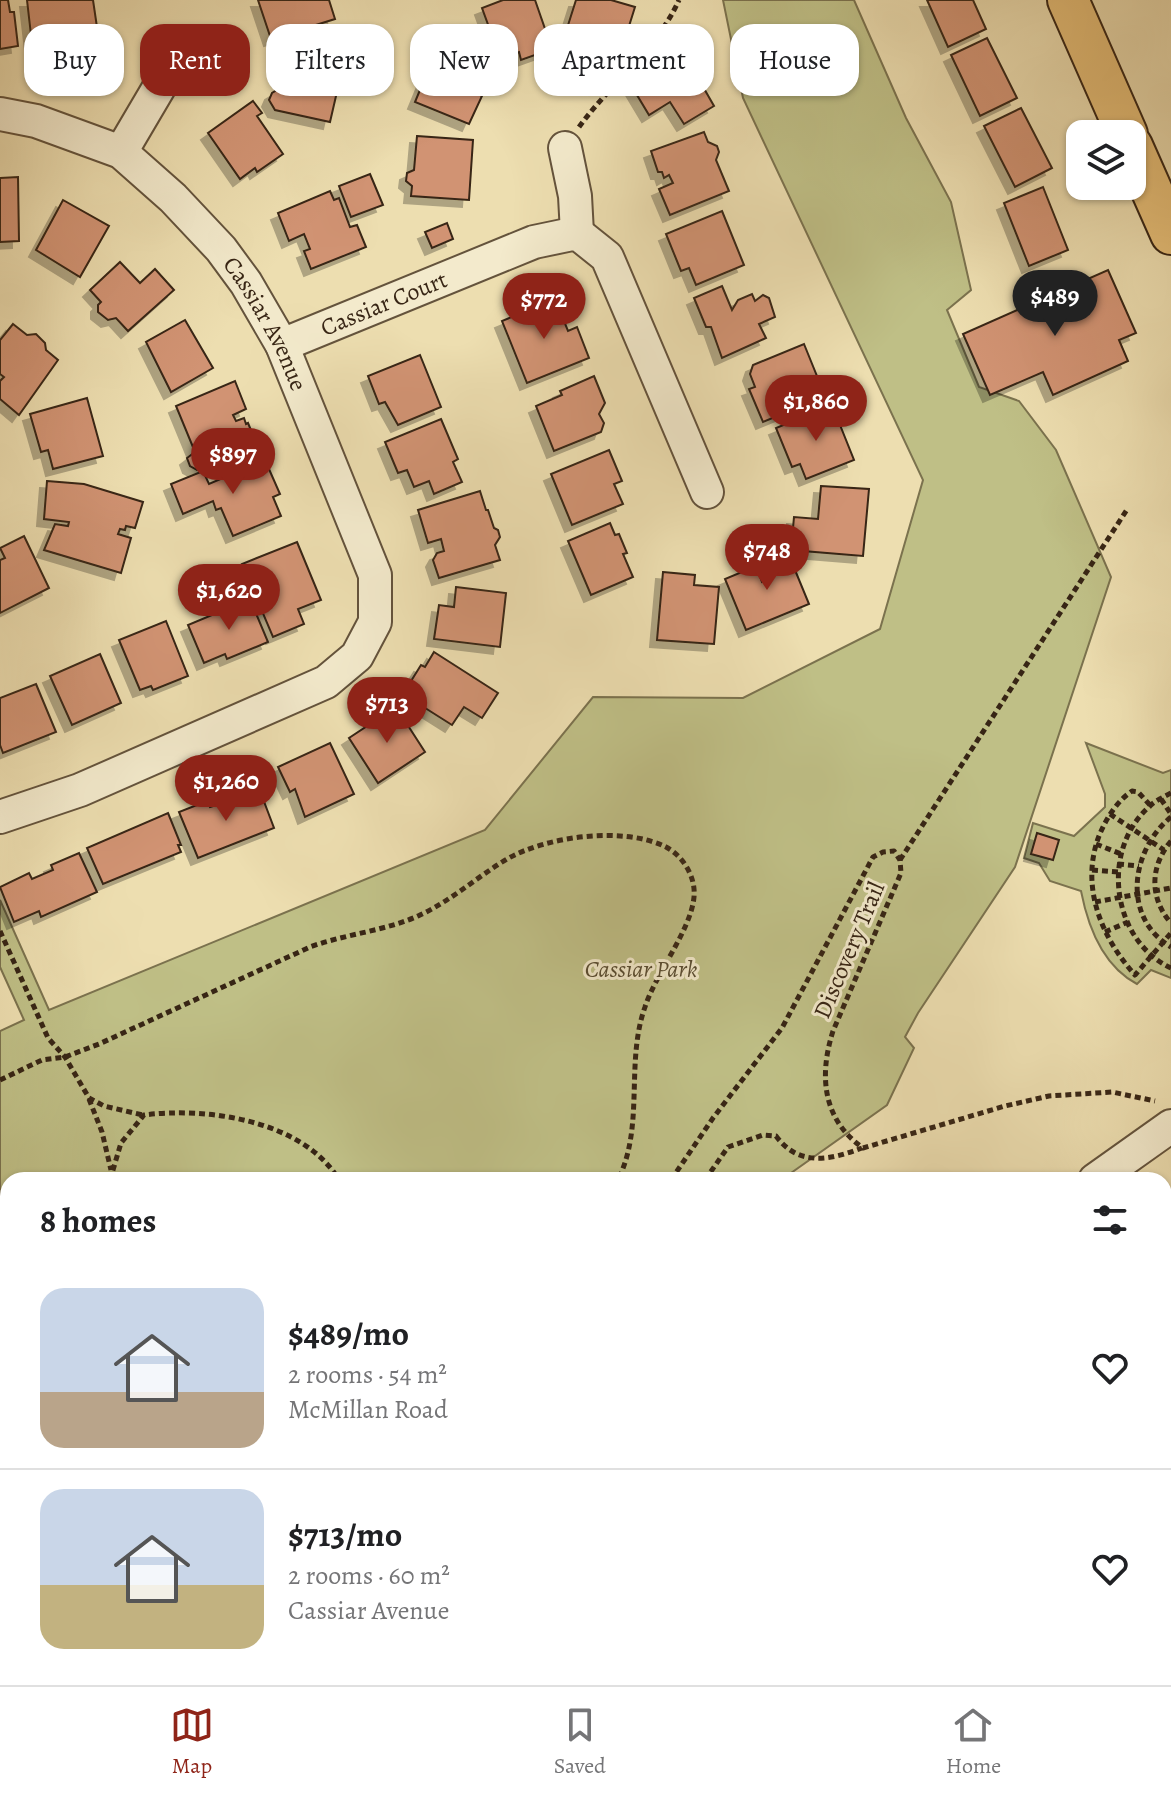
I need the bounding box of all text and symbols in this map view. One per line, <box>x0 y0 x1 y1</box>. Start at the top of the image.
chip: Buy <box>24 24 124 96</box>
chip: Rent <box>140 24 250 96</box>
chip: Filters <box>266 24 394 96</box>
chip: New <box>410 24 518 96</box>
chip: Apartment <box>534 24 714 96</box>
chip: House <box>730 24 859 96</box>
map controls <box>1066 120 1146 200</box>
button: layers <box>1066 120 1146 200</box>
street label: Cassiar Avenue <box>216 250 315 395</box>
street label: Cassiar Court <box>316 263 452 344</box>
pin: $489 <box>1008 270 1102 338</box>
pin: $772 <box>497 273 591 341</box>
text: $489 <box>1031 278 1079 313</box>
text: $772 <box>521 281 567 316</box>
pin: $1,860 <box>751 375 881 443</box>
text: $1,860 <box>783 383 849 418</box>
pin: $897 <box>186 428 280 496</box>
text: $897 <box>209 436 257 471</box>
pin: $748 <box>720 524 814 592</box>
text: $748 <box>743 532 791 567</box>
pin: $1,620 <box>164 564 294 632</box>
text: $1,620 <box>196 572 262 607</box>
pin: $713 <box>340 677 434 745</box>
text: $713 <box>365 685 409 720</box>
pin: $1,260 <box>161 755 291 823</box>
text: $1,260 <box>193 763 259 798</box>
street label: Discovery Trail <box>806 876 892 1023</box>
park label: Cassiar Park <box>585 953 698 985</box>
text: 8 homes <box>40 1197 156 1244</box>
icon: filters <box>1088 1198 1132 1242</box>
text: $489/mo <box>288 1310 409 1357</box>
icon: home <box>104 1320 200 1416</box>
icon: heart <box>1088 1346 1132 1390</box>
text: 2 rooms · 54 m² <box>288 1357 447 1392</box>
text: McMillan Road <box>288 1392 448 1427</box>
text: $713/mo <box>288 1511 402 1558</box>
icon: home <box>104 1521 200 1617</box>
icon: heart <box>1088 1547 1132 1591</box>
text: 2 rooms · 60 m² <box>288 1558 450 1593</box>
text: Cassiar Avenue <box>288 1593 449 1628</box>
tab: Map <box>170 1703 214 1781</box>
tab: Saved <box>554 1703 606 1781</box>
tab: Home <box>946 1703 1001 1781</box>

